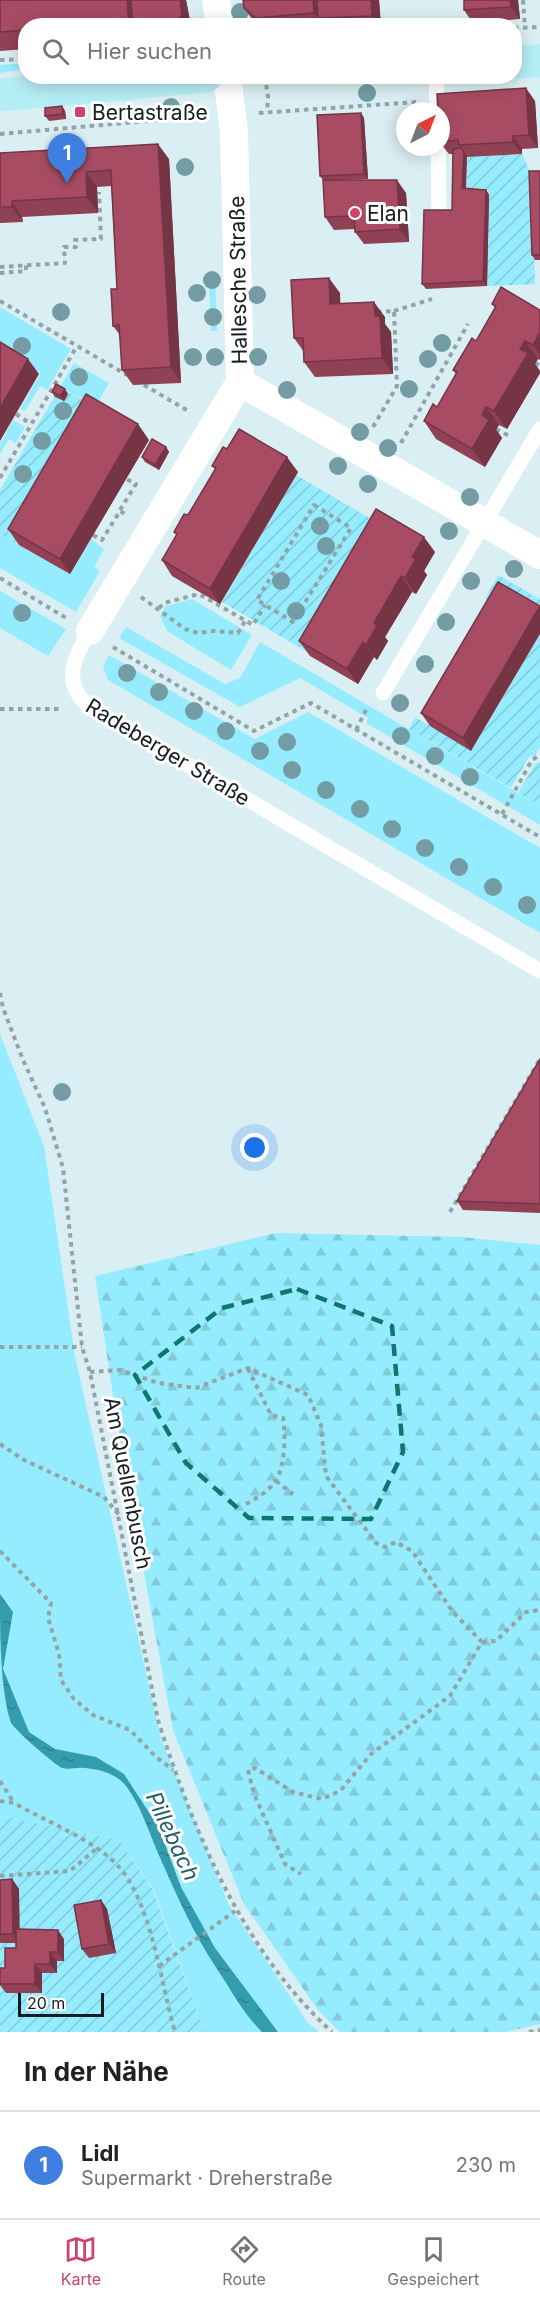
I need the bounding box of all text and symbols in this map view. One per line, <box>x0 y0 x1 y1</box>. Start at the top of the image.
search box <box>18 18 522 84</box>
icon: search <box>39 35 72 68</box>
text: Hier suchen <box>87 38 212 64</box>
place label: Bertastraße <box>92 100 208 125</box>
north arrow <box>396 102 450 156</box>
marker: Bertastraße <box>73 105 87 119</box>
pin: 1 <box>48 134 86 183</box>
street label: Hallesche Straße <box>224 195 252 365</box>
place label: Elan <box>367 201 409 226</box>
marker: Elan <box>348 206 362 220</box>
street label: Radeberger Straße <box>81 693 255 811</box>
your location <box>240 1133 269 1162</box>
street label: Am Quellenbusch <box>99 1395 157 1571</box>
water label: Pillebach <box>141 1787 205 1885</box>
scale bar <box>18 1990 104 2018</box>
text: 20 m <box>27 1993 65 2013</box>
text: In der Nähe <box>24 2056 169 2087</box>
text: Lidl <box>81 2140 119 2166</box>
text: 1 <box>39 2153 48 2177</box>
text: 230 m <box>456 2153 516 2177</box>
text: Supermarkt · Dreherstraße <box>81 2166 333 2190</box>
tab: Karte <box>61 2233 101 2289</box>
tab: Route <box>222 2233 266 2289</box>
tab: Gespeichert <box>387 2233 479 2289</box>

